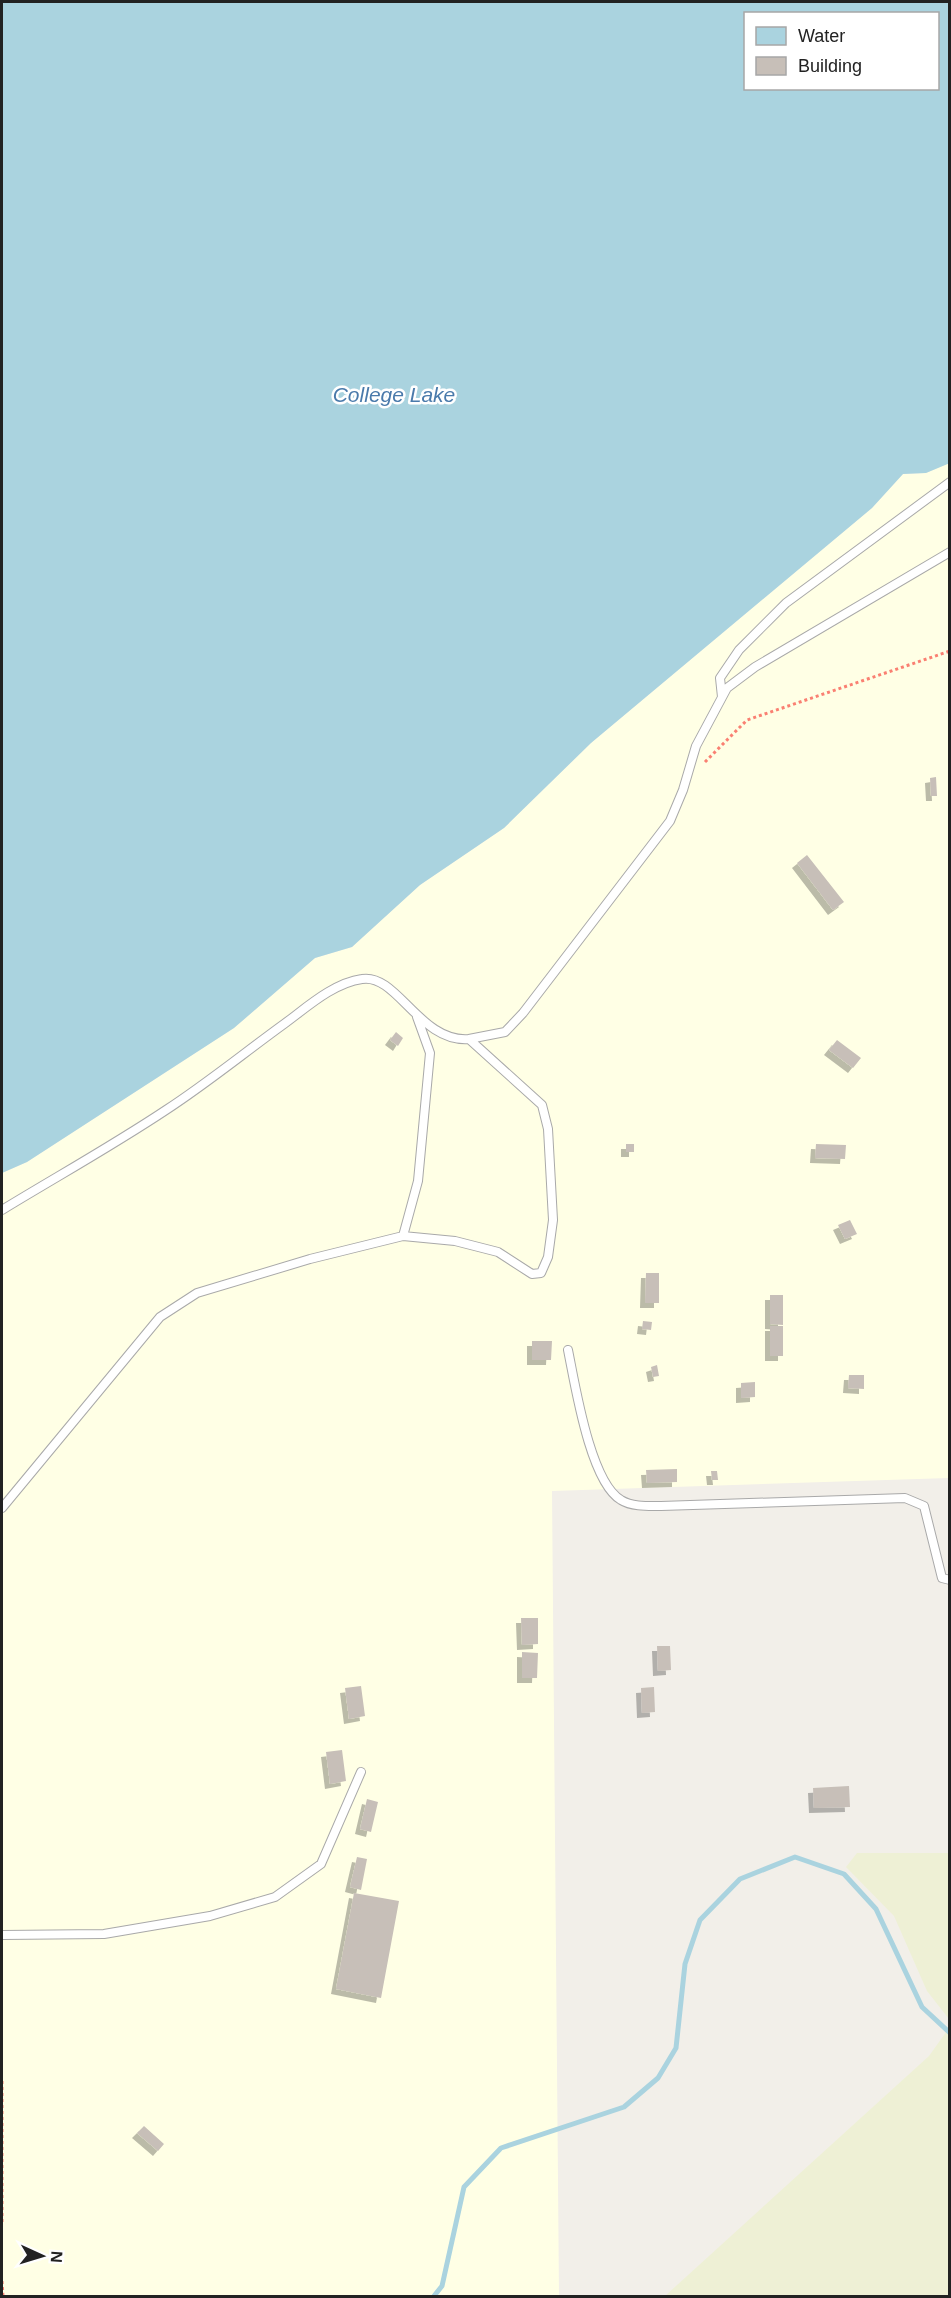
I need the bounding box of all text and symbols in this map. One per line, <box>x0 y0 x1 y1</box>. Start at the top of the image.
legend <box>744 12 939 90</box>
text: Water <box>798 26 845 46</box>
text: Building <box>798 56 862 76</box>
water label: College Lake <box>333 383 455 406</box>
north arrow <box>12 2226 72 2286</box>
text: N <box>48 2251 65 2263</box>

